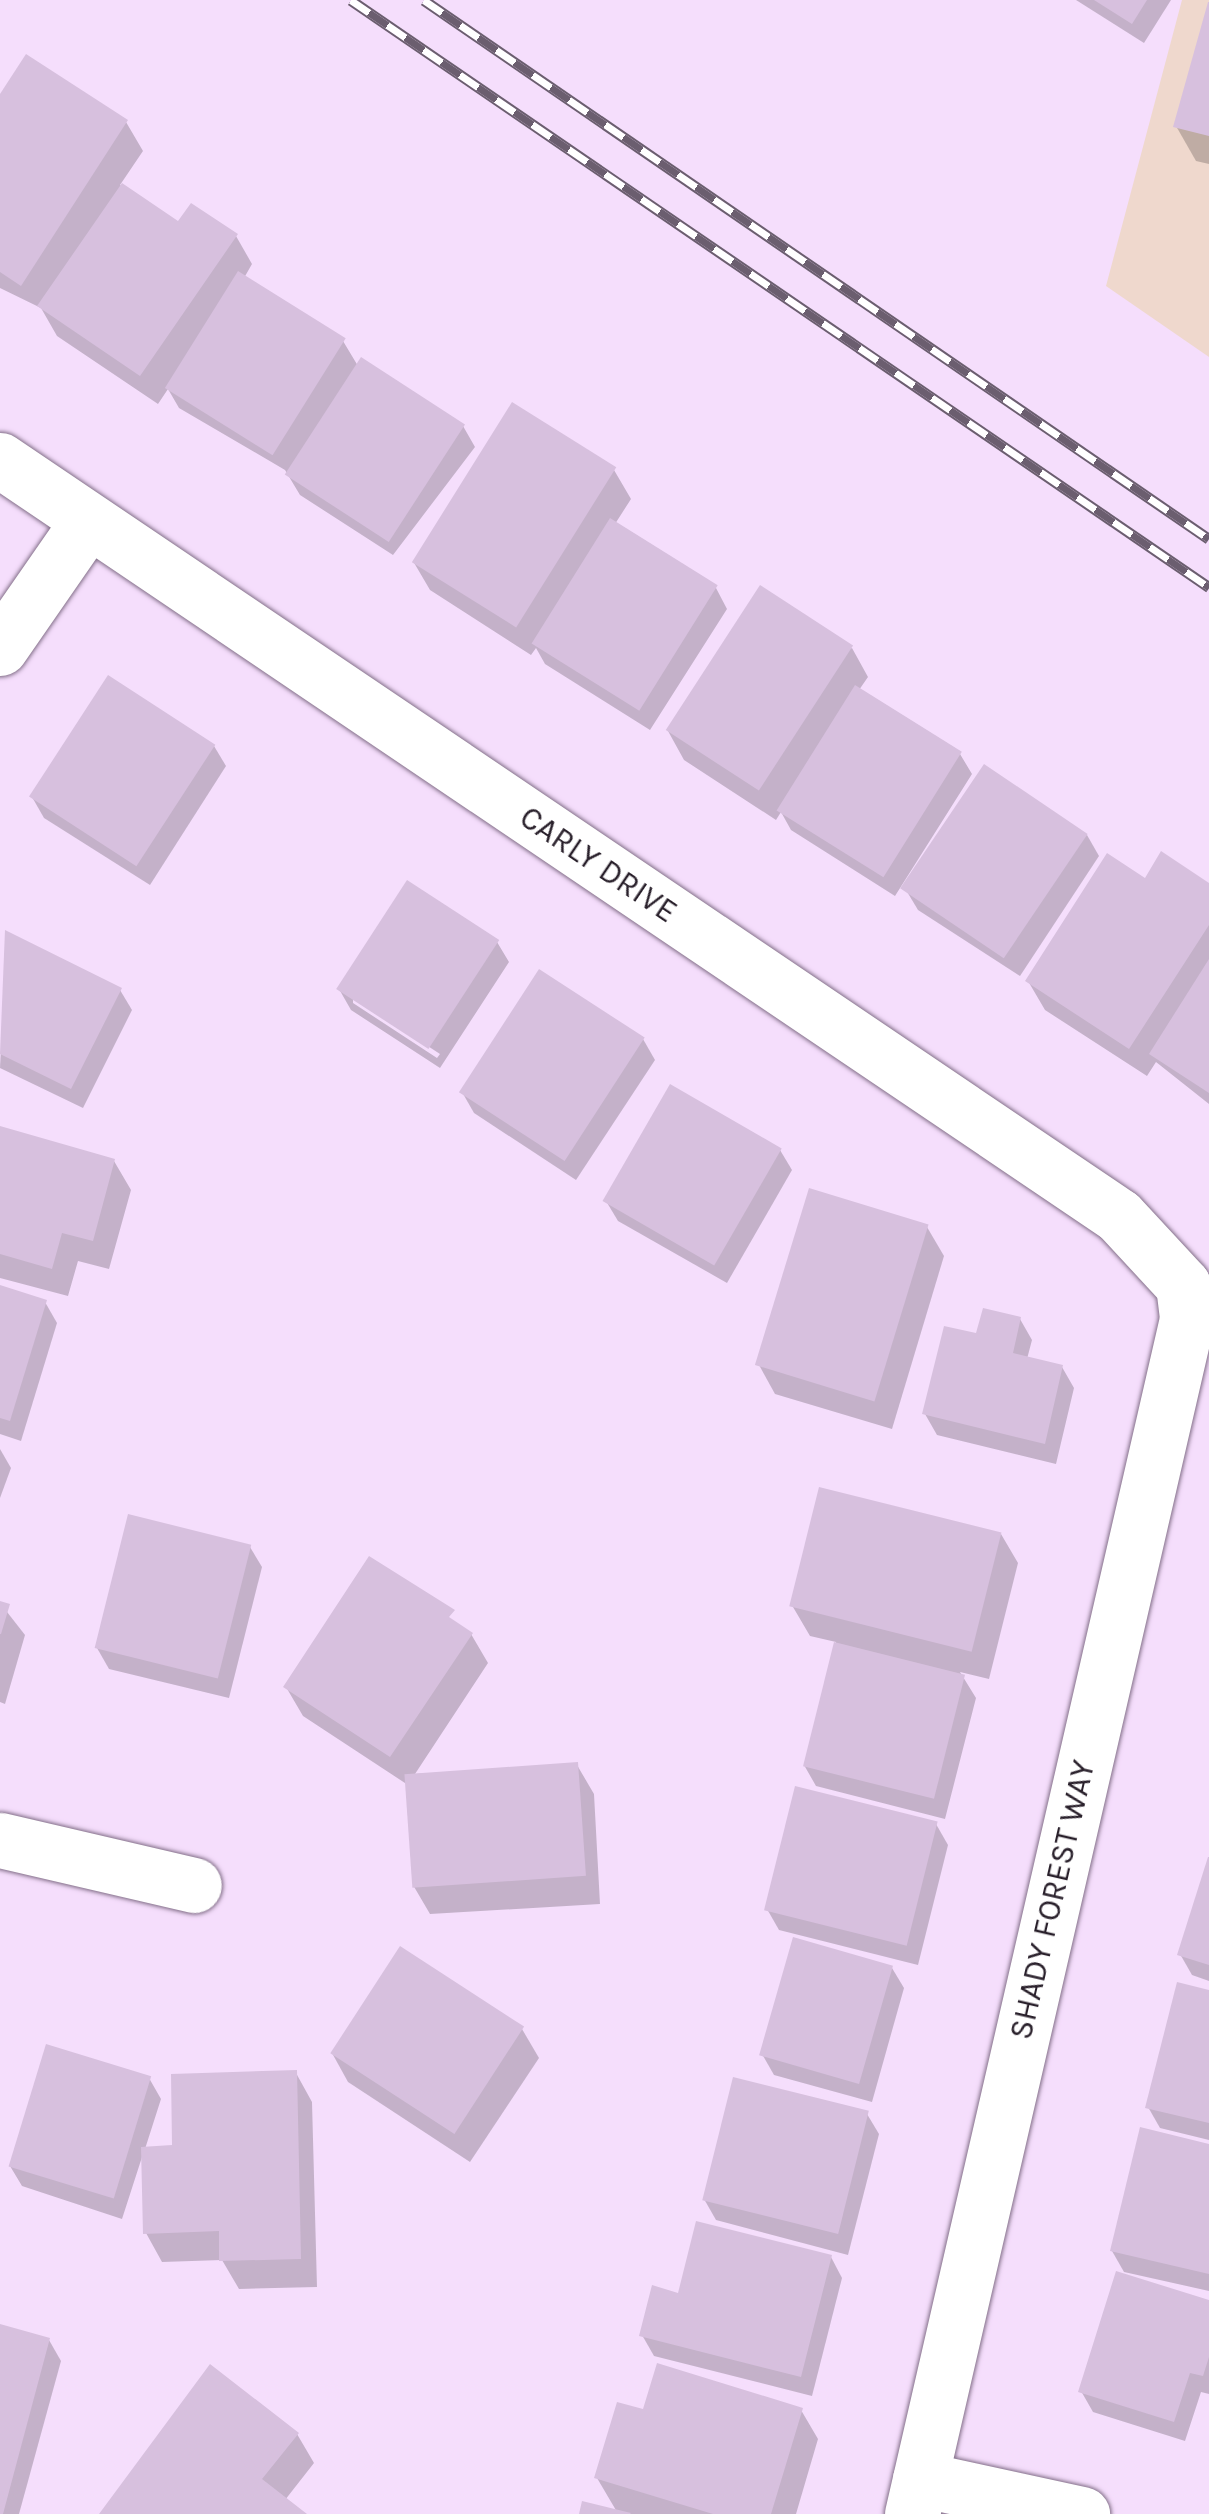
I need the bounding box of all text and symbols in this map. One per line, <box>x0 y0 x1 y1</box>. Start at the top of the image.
street label: CARLY DRIVE <box>512 798 684 932</box>
street label: SHADY FOREST WAY <box>1002 1757 1104 2043</box>

